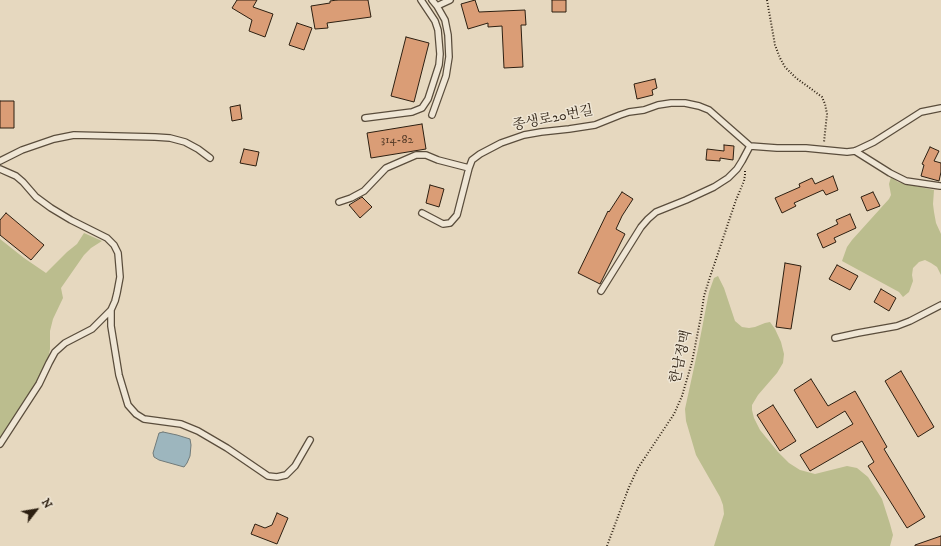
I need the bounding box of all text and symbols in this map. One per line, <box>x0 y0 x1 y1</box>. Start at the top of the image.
street label: 종생로20번길 <box>511 103 595 135</box>
house number: 314-82 <box>381 134 413 148</box>
street label: 한남정맥 <box>668 329 696 385</box>
north arrow <box>16 490 56 530</box>
text: N <box>38 496 55 511</box>

